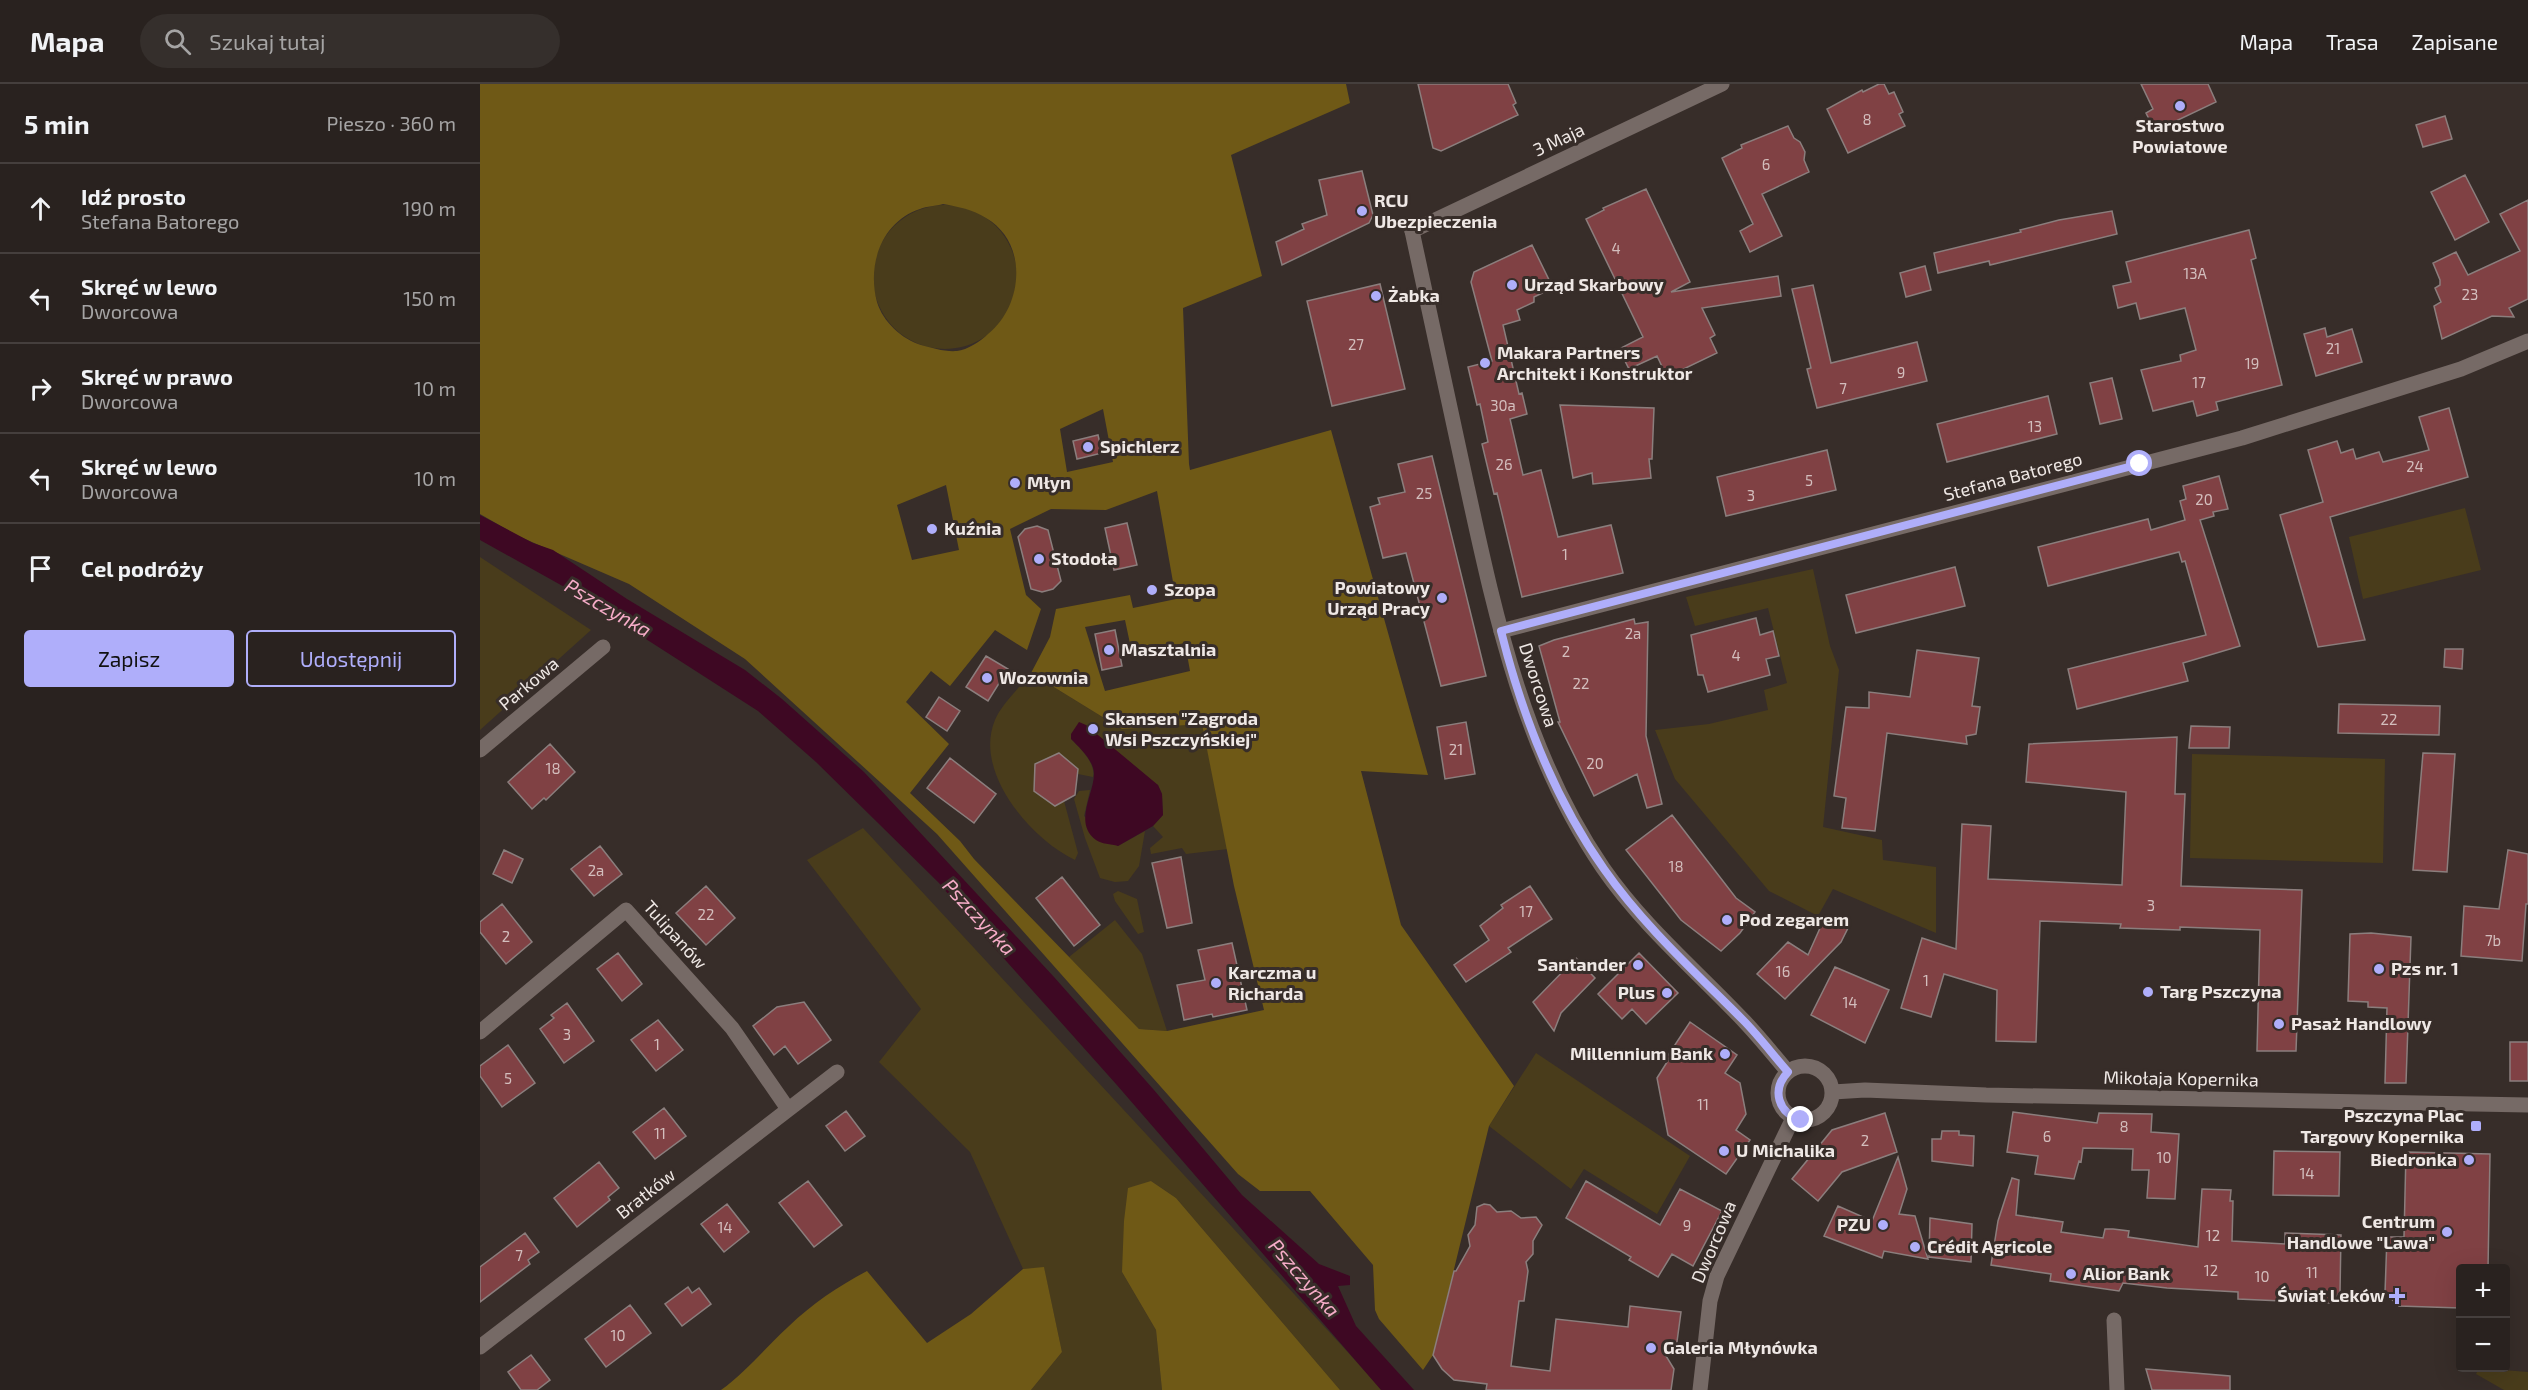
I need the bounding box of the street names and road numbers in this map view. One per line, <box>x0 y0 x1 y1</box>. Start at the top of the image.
street label: 3 Maja <box>1529 118 1588 160</box>
street label: Stefana Batorego <box>1941 447 2084 505</box>
street label: Dworcowa <box>1515 640 1563 730</box>
street label: Parkowa <box>494 652 563 715</box>
street label: Tulipanów <box>639 895 712 973</box>
street label: Mikołaja Kopernika <box>2103 1066 2259 1090</box>
street label: Bratków <box>611 1163 679 1223</box>
street label: Dworcowa <box>1686 1197 1740 1286</box>

